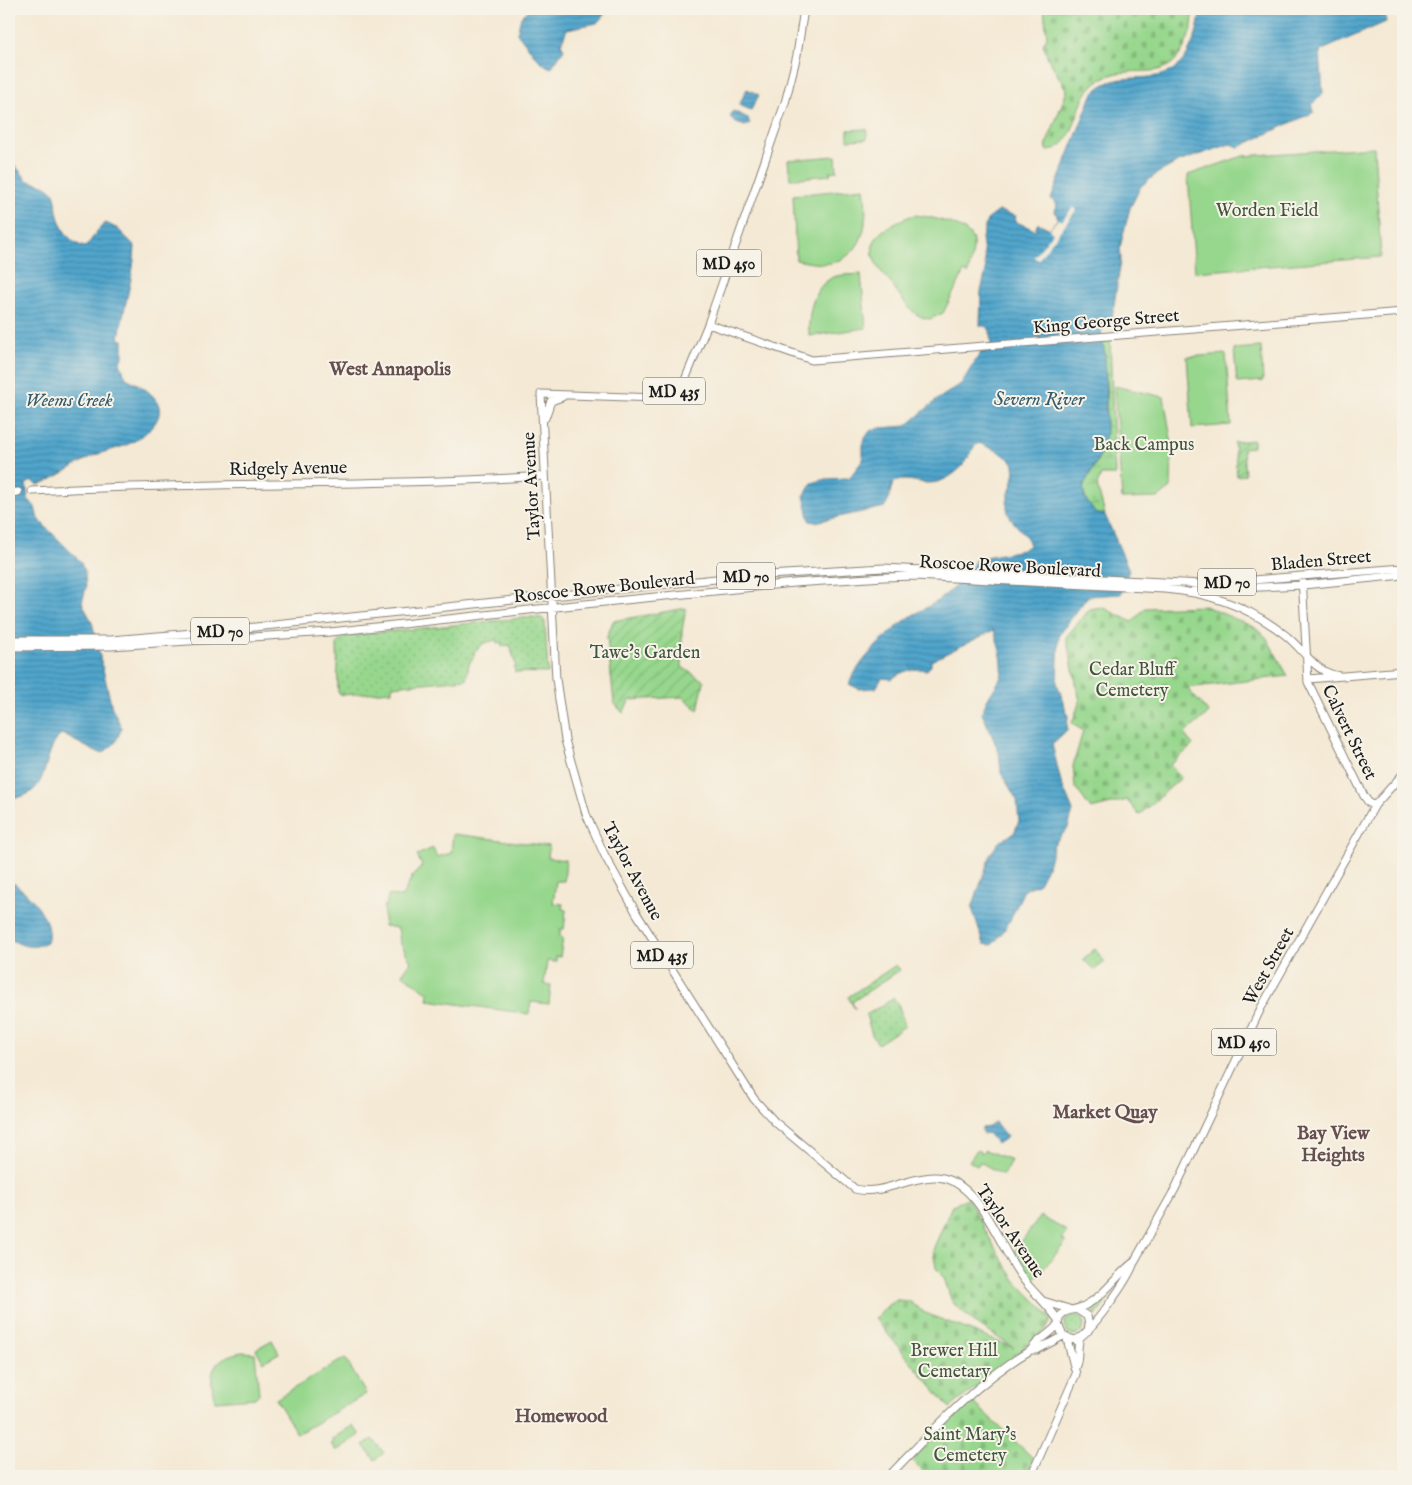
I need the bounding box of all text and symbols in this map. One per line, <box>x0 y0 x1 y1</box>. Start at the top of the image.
park label: Worden Field <box>1216 200 1319 223</box>
road number: MD 450 <box>696 250 762 276</box>
street label: King George Street <box>1032 305 1180 340</box>
district label: West Annapolis <box>328 358 451 382</box>
road number: MD 435 <box>643 378 705 404</box>
water label: Severn River <box>994 388 1086 412</box>
water label: Weems Creek <box>25 389 113 413</box>
street label: Taylor Avenue <box>518 431 547 540</box>
park label: Back Campus <box>1094 434 1194 457</box>
street label: Ridgely Avenue <box>229 457 347 482</box>
street label: Bladen Street <box>1270 546 1372 577</box>
street label: Roscoe Rowe Boulevard <box>918 551 1102 584</box>
road number: MD 70 <box>717 562 775 590</box>
street label: Roscoe Rowe Boulevard <box>512 567 696 609</box>
road number: MD 70 <box>1198 568 1256 596</box>
road number: MD 70 <box>191 618 249 644</box>
park label: Tawe's Garden <box>590 642 701 665</box>
park label: Cedar Bluff Cemetery <box>1089 659 1177 703</box>
street label: Calvert Street <box>1316 681 1382 784</box>
street label: Taylor Avenue <box>596 819 667 925</box>
street label: West Street <box>1238 924 1300 1010</box>
road number: MD 435 <box>631 942 693 968</box>
road number: MD 450 <box>1212 1028 1276 1056</box>
district label: Market Quay <box>1052 1101 1158 1125</box>
district label: Bay View Heights <box>1297 1122 1371 1168</box>
street label: Taylor Avenue <box>970 1181 1049 1283</box>
park label: Brewer Hill Cemetary <box>910 1340 998 1384</box>
district label: Homewood <box>515 1405 608 1429</box>
park label: Saint Mary's Cemetery <box>924 1424 1016 1468</box>

